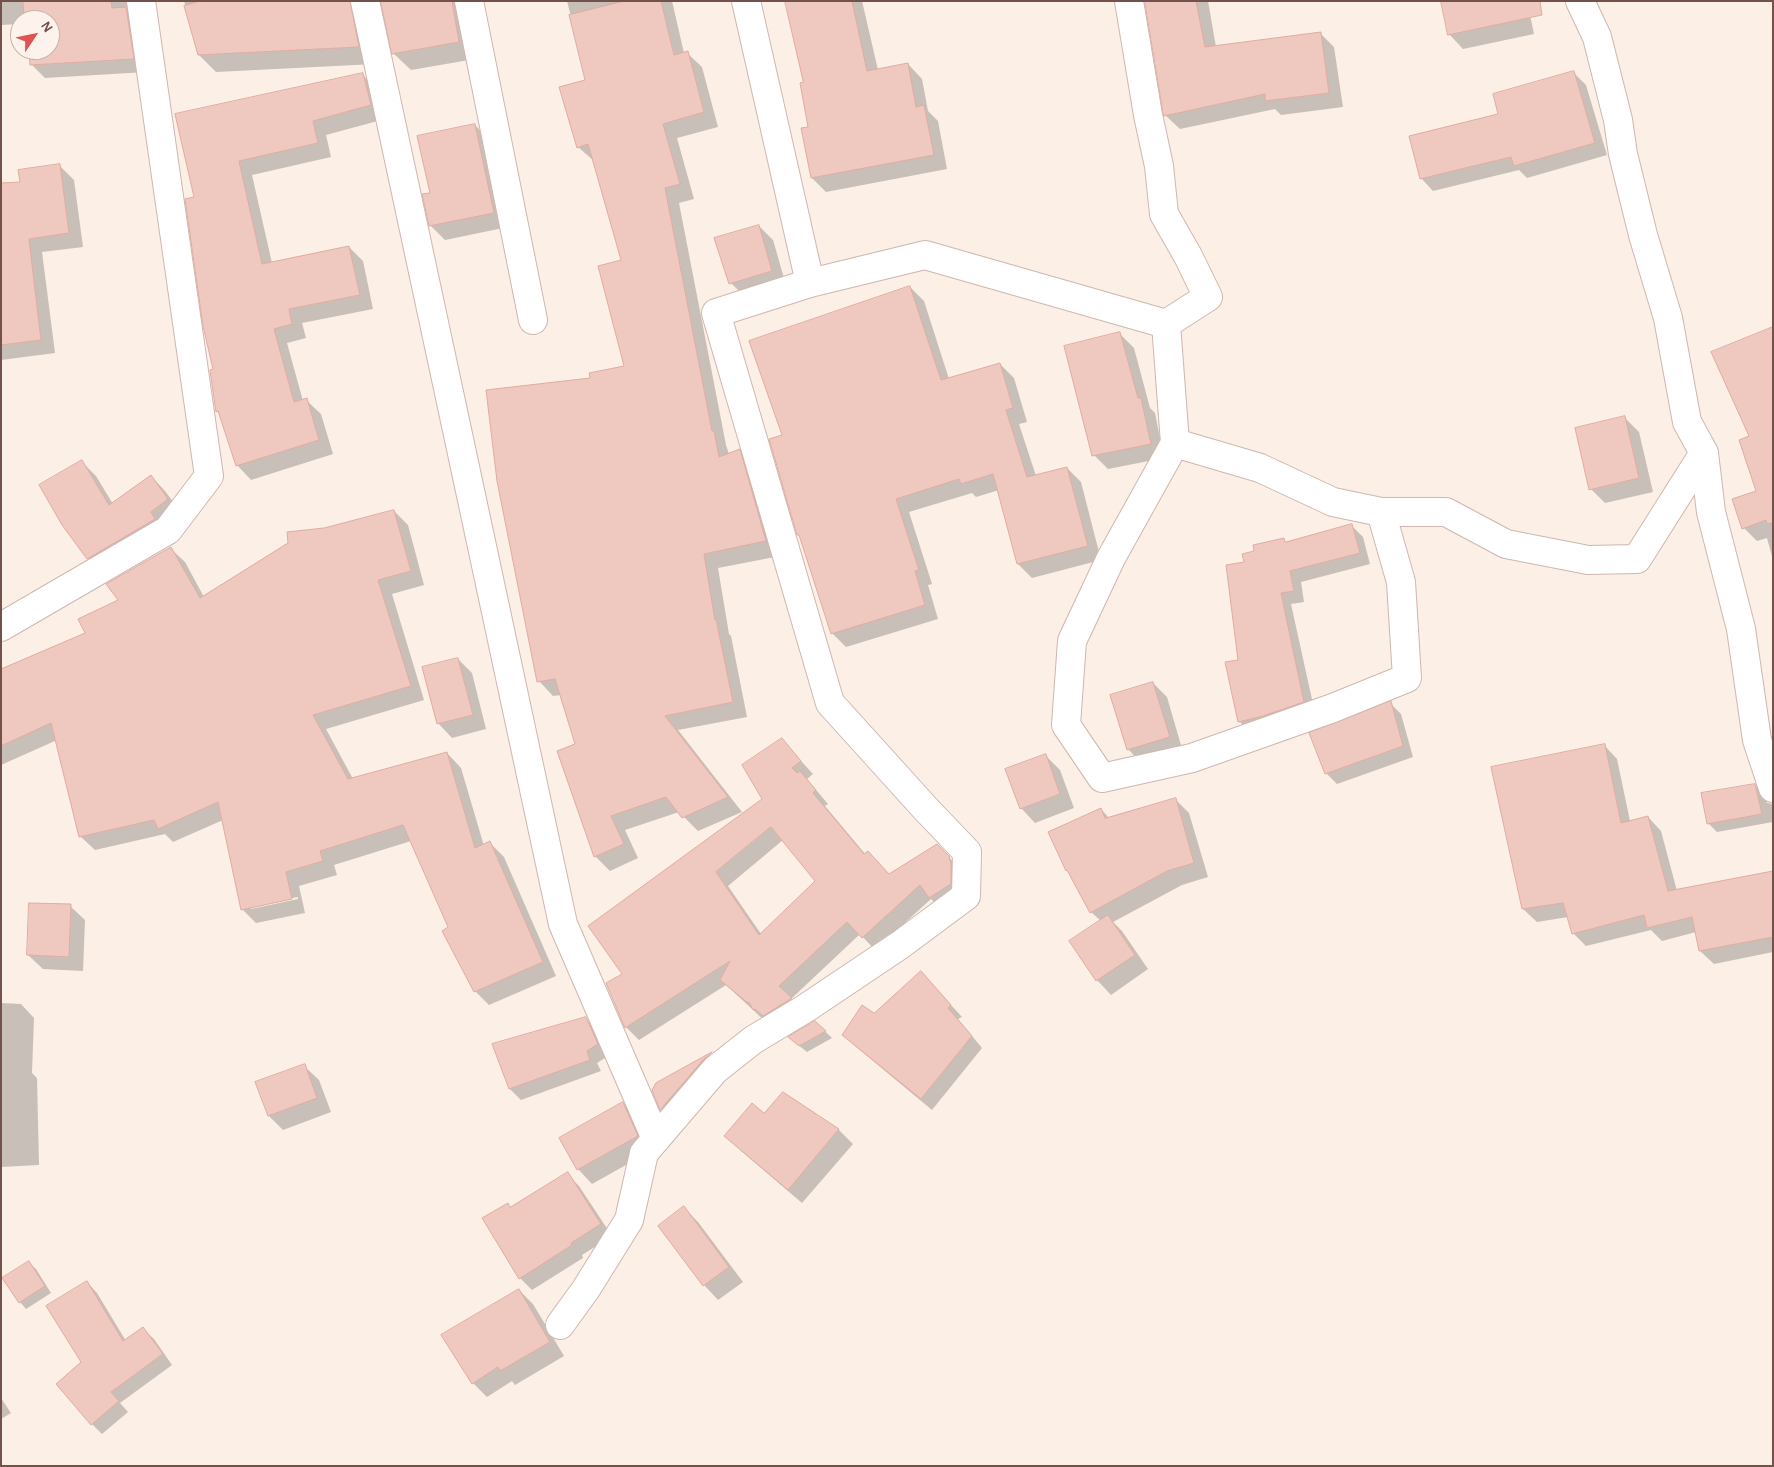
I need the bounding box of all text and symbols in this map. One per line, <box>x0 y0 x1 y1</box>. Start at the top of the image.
north arrow <box>10 10 60 60</box>
text: N <box>38 19 55 35</box>

